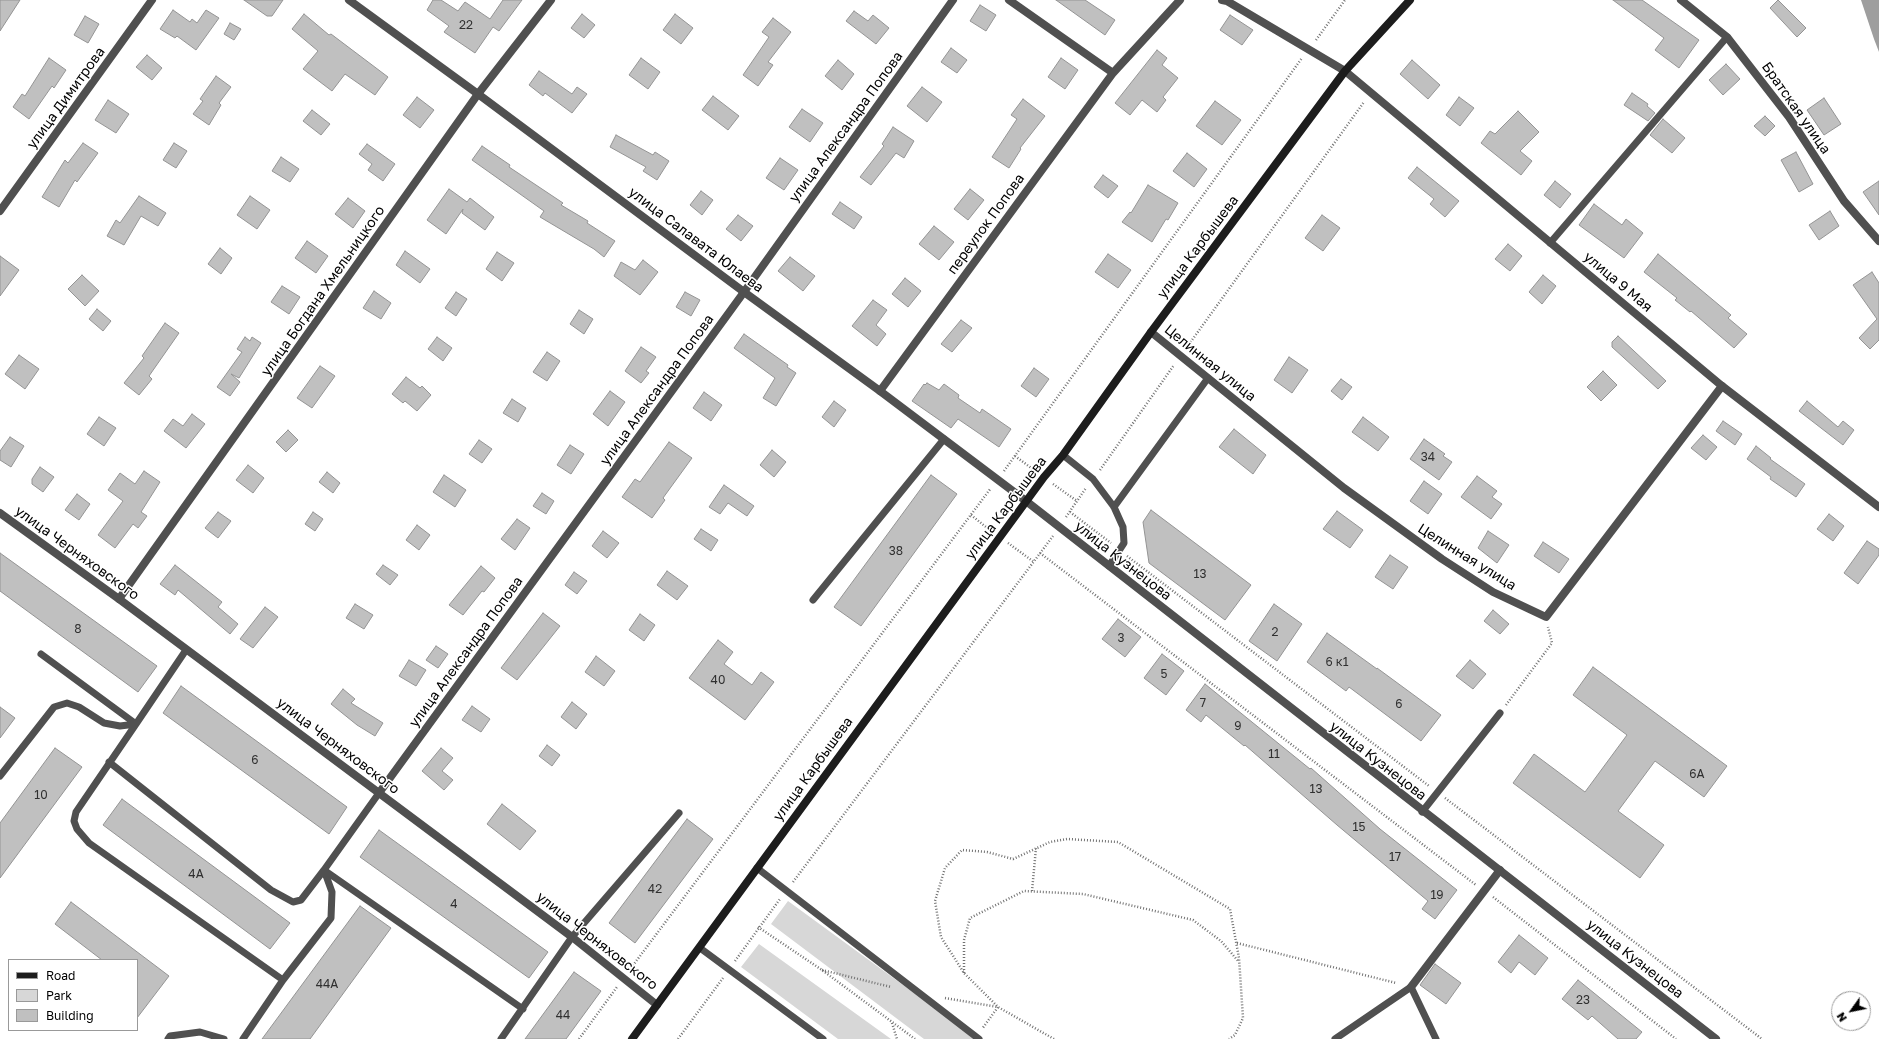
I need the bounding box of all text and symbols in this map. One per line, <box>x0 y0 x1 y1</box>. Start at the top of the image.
house number: 22 <box>459 18 473 32</box>
street label: улица Димитрова <box>23 44 109 152</box>
street label: улица Александра Попова <box>786 48 906 206</box>
street label: Братская улица <box>1758 59 1834 157</box>
street label: переулок Попова <box>944 170 1028 278</box>
street label: улица Салавата Юлаева <box>625 184 767 296</box>
street label: улица Карбышева <box>1154 192 1242 302</box>
street label: улица Богдана Хмельницкого <box>258 203 388 379</box>
street label: улица 9 Мая <box>1580 248 1656 316</box>
street label: улица Александра Попова <box>597 311 717 469</box>
street label: Целинная улица <box>1161 321 1259 405</box>
house number: 34 <box>1421 450 1435 464</box>
street label: улица Карбышева <box>962 453 1050 563</box>
street label: улица Черняховского <box>12 502 142 604</box>
street label: улица Кузнецова <box>1071 518 1175 604</box>
street label: Целинная улица <box>1415 520 1519 594</box>
house number: 38 <box>889 544 903 558</box>
house number: 13 <box>1194 567 1206 581</box>
street label: улица Александра Попова <box>406 573 526 731</box>
house number: 8 <box>74 622 82 636</box>
house number: 2 <box>1272 625 1278 639</box>
house number: 3 <box>1117 631 1125 645</box>
house number: 6 к1 <box>1326 655 1348 669</box>
house number: 5 <box>1161 667 1167 681</box>
house number: 40 <box>711 673 725 687</box>
street label: улица Черняховского <box>273 694 403 798</box>
house number: 7 <box>1200 696 1206 710</box>
house number: 6 <box>1395 697 1403 711</box>
street label: улица Карбышева <box>770 714 856 824</box>
street label: улица Кузнецова <box>1326 718 1430 804</box>
house number: 9 <box>1234 719 1242 733</box>
house number: 11 <box>1268 747 1280 761</box>
house number: 6 <box>251 753 259 767</box>
house number: 6А <box>1689 767 1705 781</box>
house number: 13 <box>1310 782 1322 796</box>
house number: 10 <box>34 788 48 802</box>
house number: 15 <box>1353 820 1365 834</box>
house number: 17 <box>1389 850 1401 864</box>
house number: 4А <box>188 867 204 881</box>
house number: 42 <box>648 882 662 896</box>
street label: улица Черняховского <box>533 888 661 994</box>
house number: 19 <box>1430 888 1444 902</box>
house number: 4 <box>450 897 458 911</box>
street label: улица Кузнецова <box>1583 916 1687 1002</box>
legend <box>8 959 138 1031</box>
text: Road <box>46 968 75 983</box>
house number: 44А <box>316 977 338 991</box>
text: Park <box>46 988 72 1003</box>
north arrow <box>1831 991 1871 1031</box>
house number: 23 <box>1576 993 1590 1007</box>
text: Building <box>46 1008 94 1023</box>
house number: 44 <box>556 1008 570 1022</box>
text: N <box>1834 1010 1849 1024</box>

